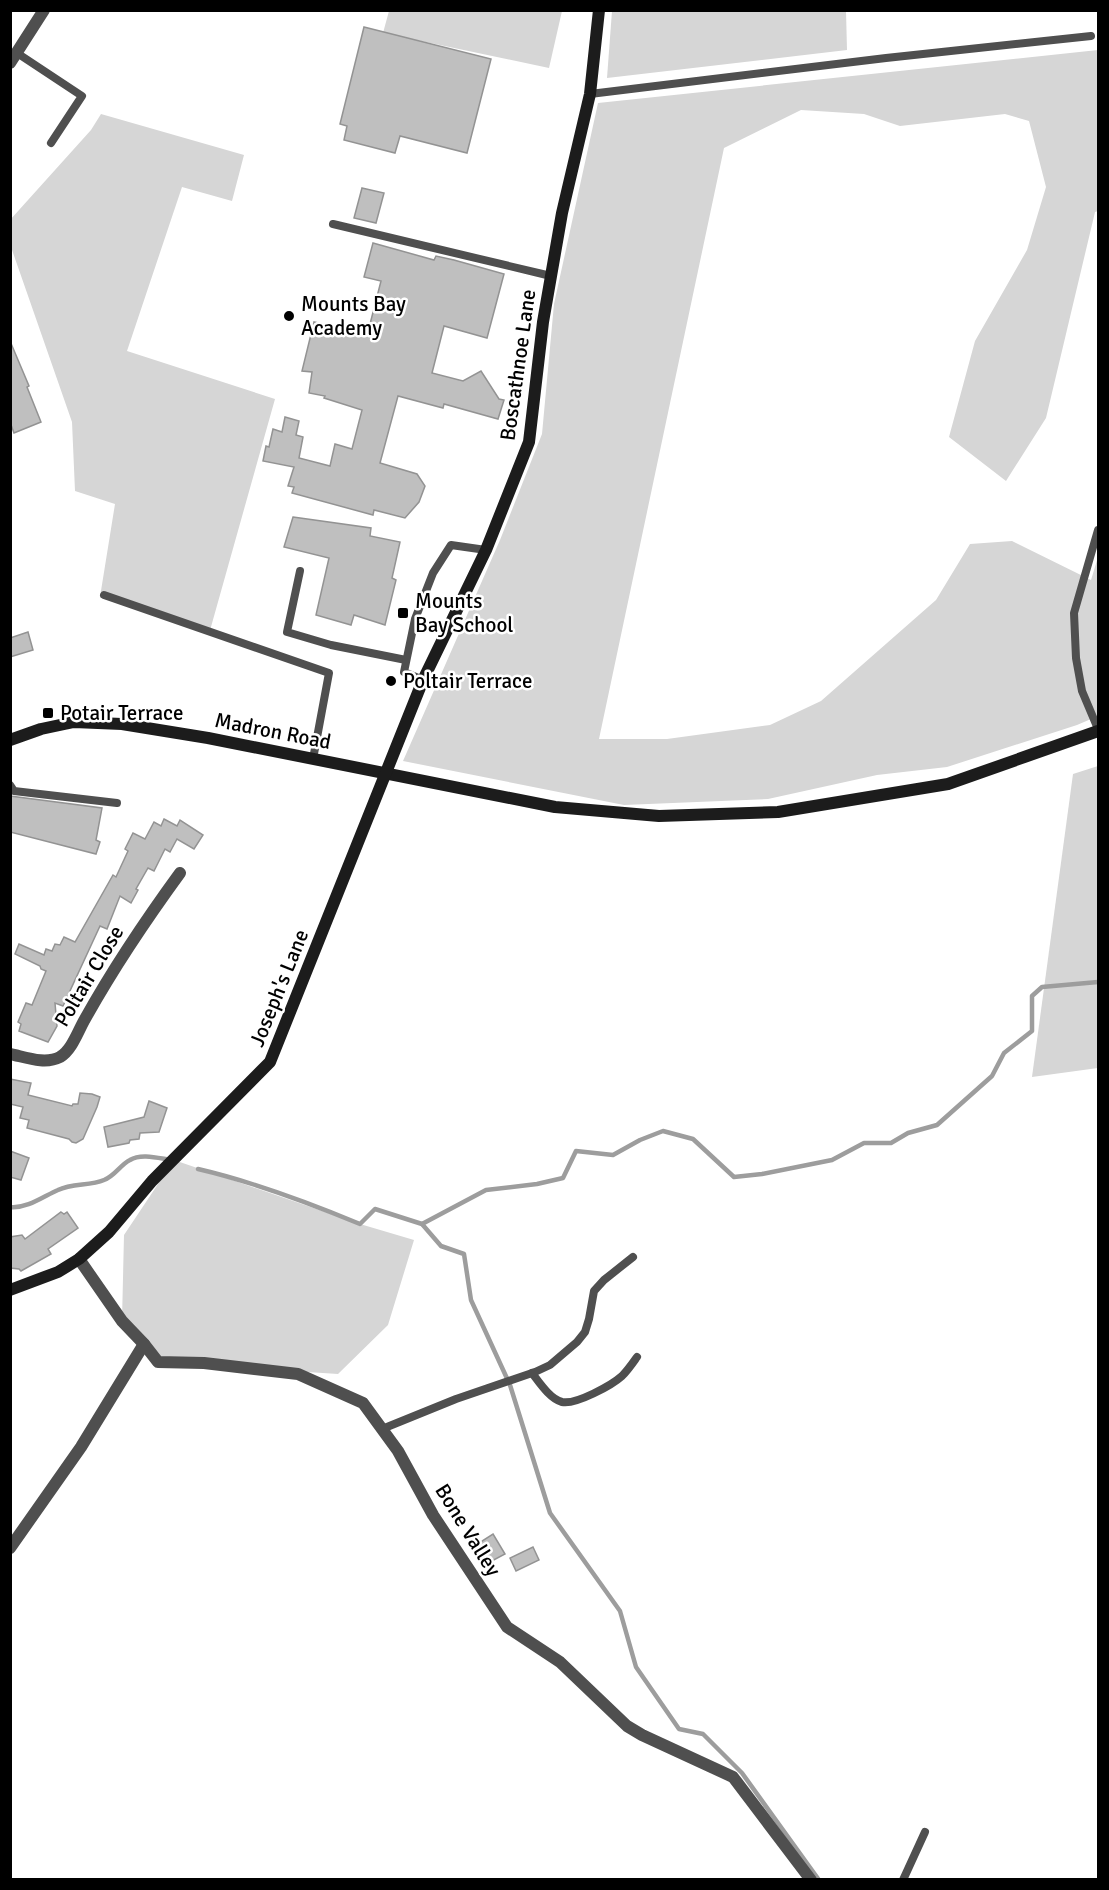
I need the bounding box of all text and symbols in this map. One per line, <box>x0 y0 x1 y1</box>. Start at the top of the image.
street label: Boscathnoe Lane <box>494 288 542 442</box>
place label: Mounts Bay Academy <box>301 291 406 341</box>
marker: Mounts Bay Academy <box>282 309 296 323</box>
place label: Mounts Bay School <box>415 588 514 638</box>
marker: Mounts Bay School <box>396 606 410 620</box>
place label: Poltair Terrace <box>403 668 532 694</box>
marker: Poltair Terrace <box>384 674 398 688</box>
place label: Potair Terrace <box>60 700 183 726</box>
marker: Potair Terrace <box>41 706 55 720</box>
street label: Madron Road <box>213 707 333 755</box>
street label: Poltair Close <box>49 921 129 1031</box>
street label: Joseph's Lane <box>244 926 314 1050</box>
street label: Bone Valley <box>429 1479 507 1581</box>

